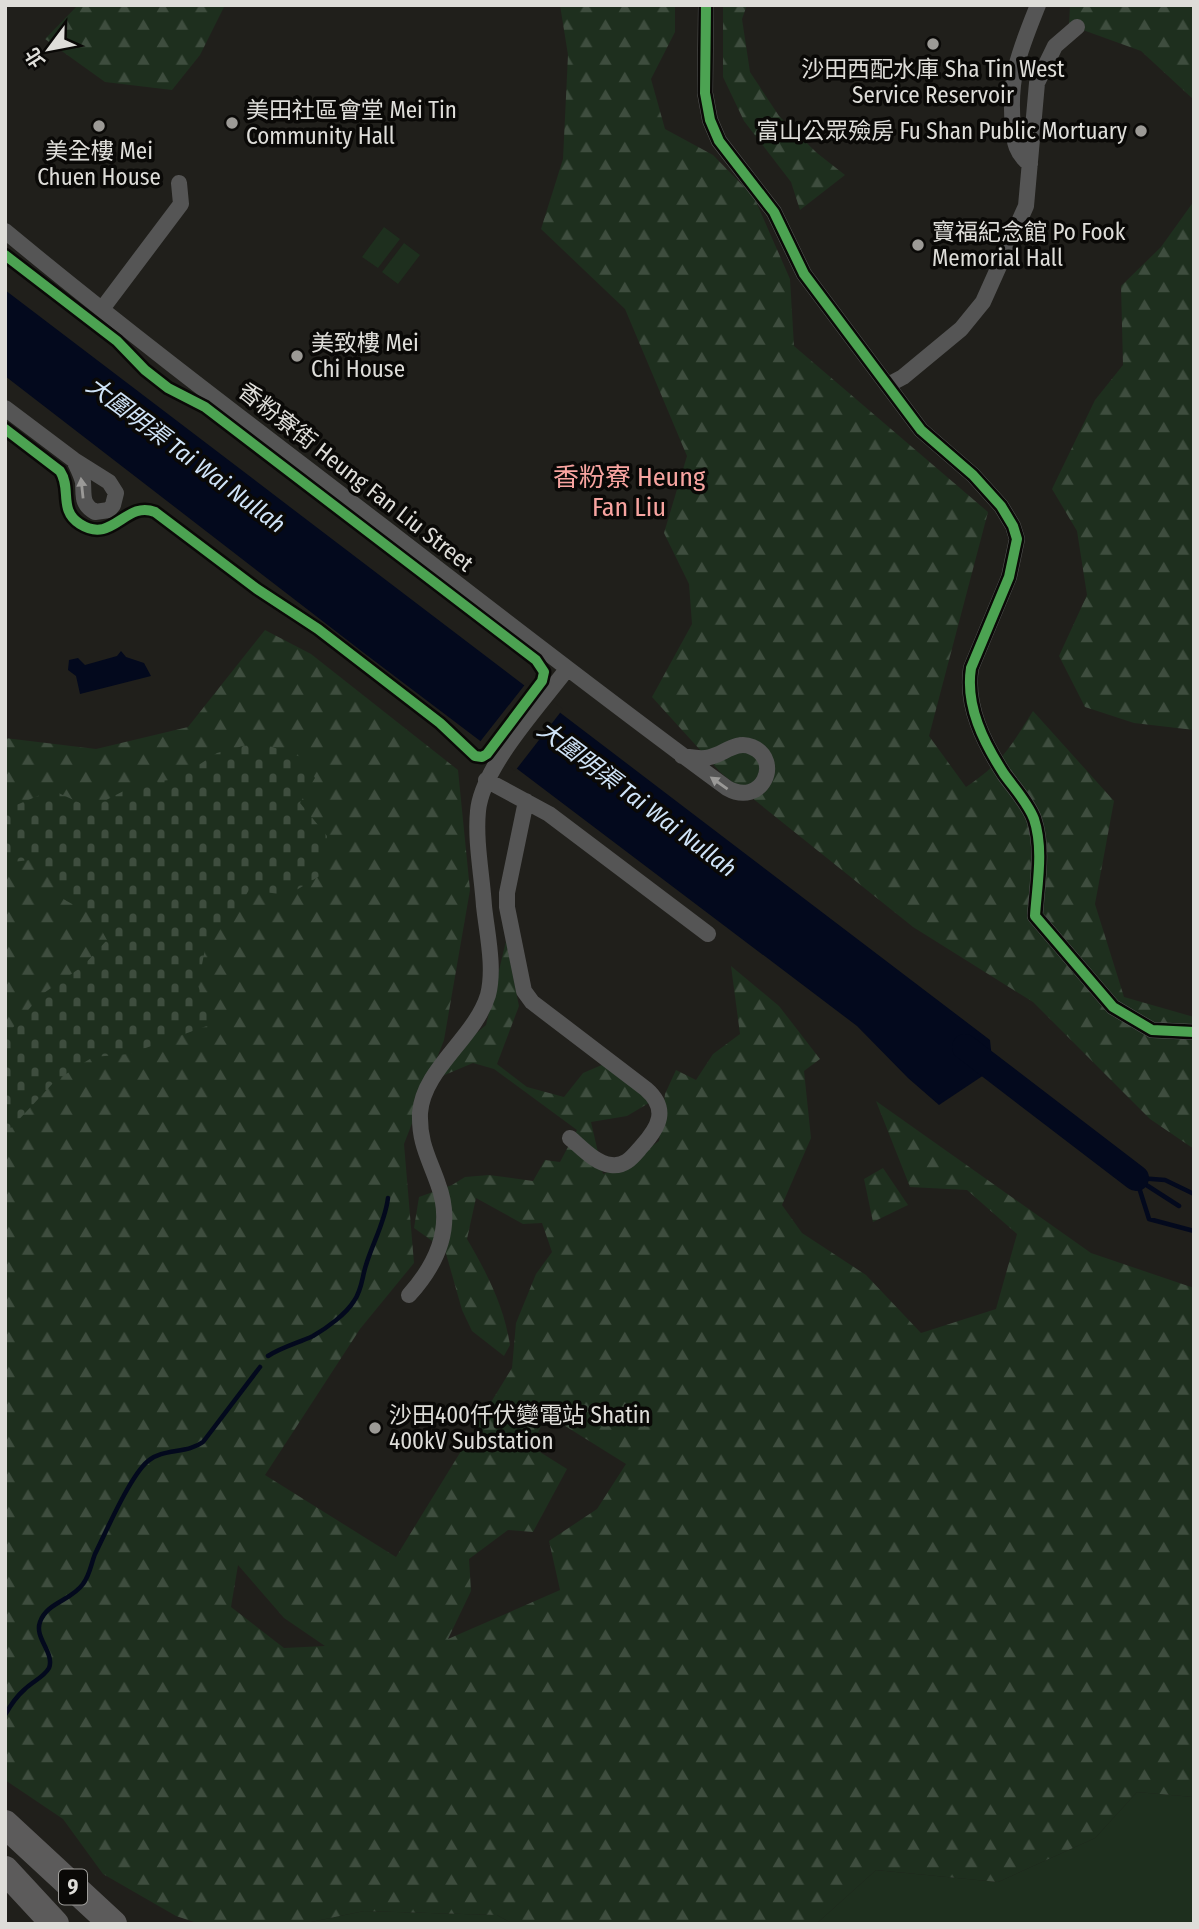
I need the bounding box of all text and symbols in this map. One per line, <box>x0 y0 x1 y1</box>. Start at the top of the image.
north arrow <box>14 14 84 84</box>
marker: 沙田西配水庫 Sha Tin West Service Reservoir <box>925 36 941 52</box>
text: 北 <box>20 44 50 72</box>
place label: 沙田西配水庫 Sha Tin West Service Reservoir <box>801 55 1065 109</box>
place label: 美田社區會堂 Mei Tin Community Hall <box>246 96 457 150</box>
marker: 美田社區會堂 Mei Tin Community Hall <box>224 115 240 131</box>
place label: 富山公眾殮房 Fu Shan Public Mortuary <box>756 117 1128 145</box>
marker: 美全樓 Mei Chuen House <box>91 118 107 134</box>
marker: 富山公眾殮房 Fu Shan Public Mortuary <box>1133 123 1149 139</box>
place label: 美全樓 Mei Chuen House <box>37 137 161 191</box>
place label: 寶福紀念館 Po Fook Memorial Hall <box>932 218 1126 272</box>
marker: 寶福紀念館 Po Fook Memorial Hall <box>910 237 926 253</box>
place label: 美致樓 Mei Chi House <box>311 329 419 383</box>
marker: 美致樓 Mei Chi House <box>289 348 305 364</box>
water label: 大圍明渠 Tai Wai Nullah <box>81 371 291 539</box>
street label: 香粉寮街 Heung Fan Liu Street <box>233 377 479 578</box>
district label: 香粉寮 Heung Fan Liu <box>553 462 706 523</box>
one-way arrow <box>76 477 87 499</box>
water label: 大圍明渠 Tai Wai Nullah <box>532 715 742 883</box>
one-way arrow <box>710 776 728 790</box>
place label: 沙田400仟伏變電站 Shatin 400kV Substation <box>389 1401 651 1455</box>
marker: 沙田400仟伏變電站 Shatin 400kV Substation <box>367 1420 383 1436</box>
road number: 9 <box>59 1870 87 1904</box>

